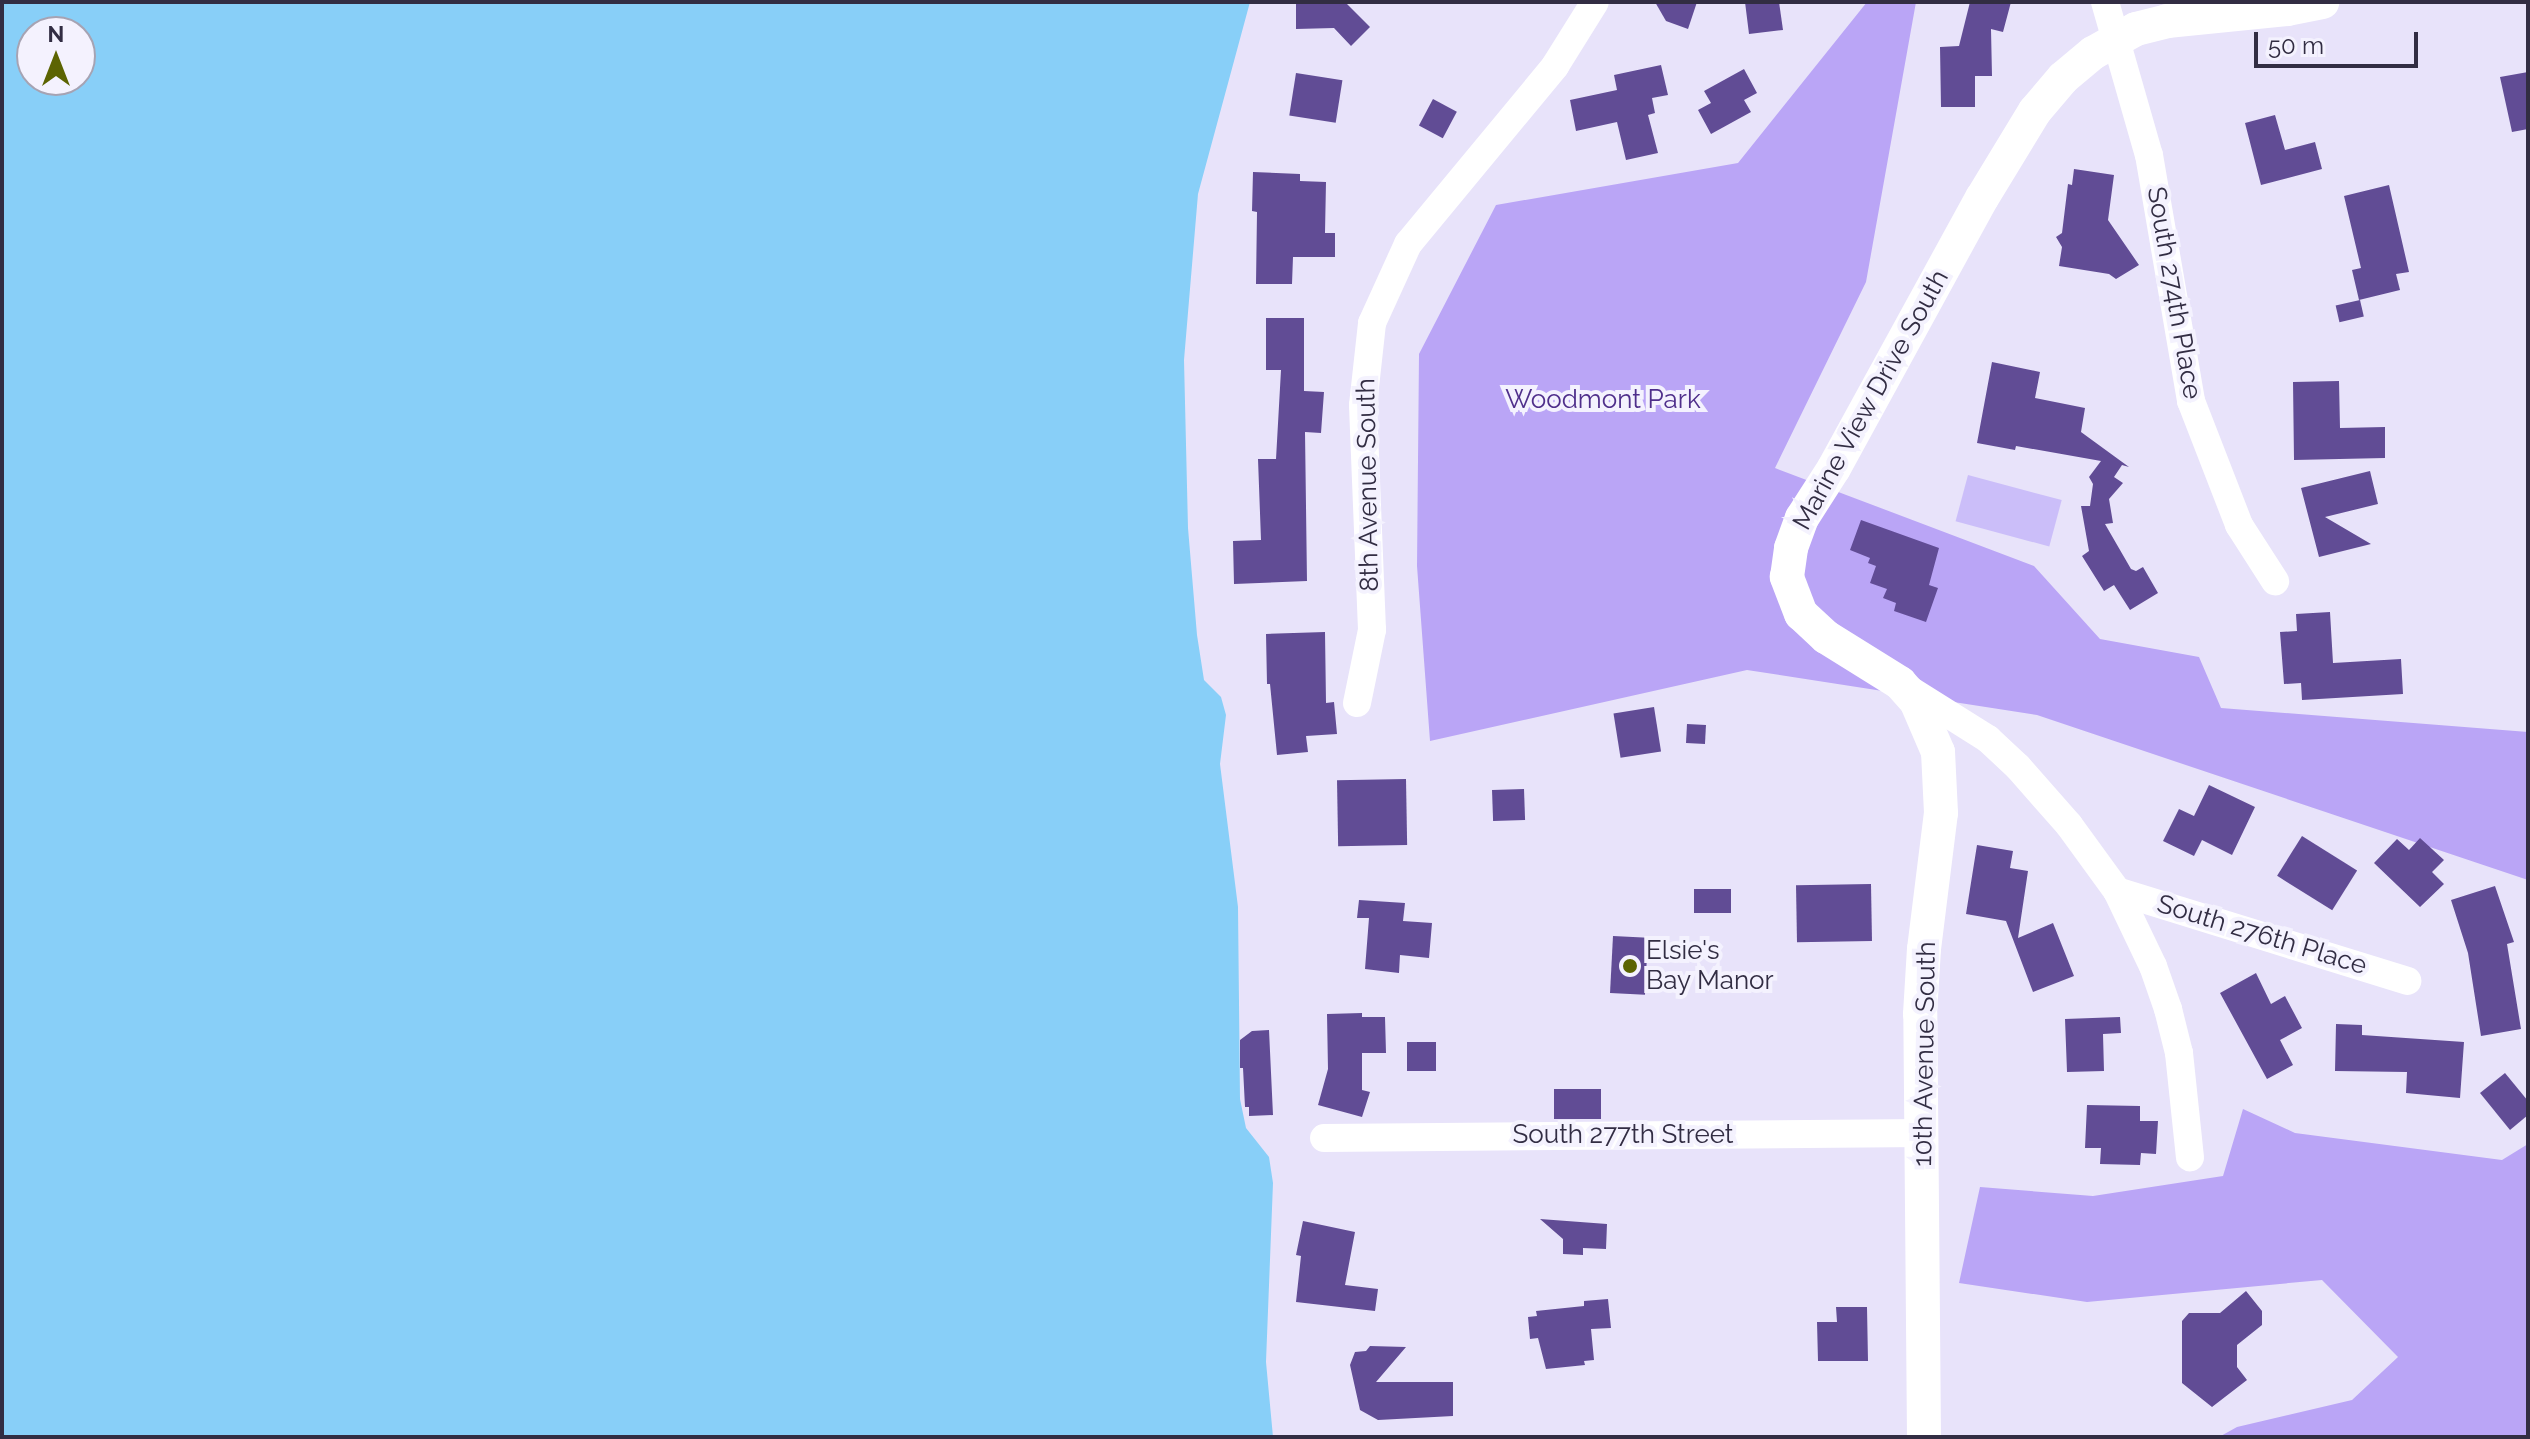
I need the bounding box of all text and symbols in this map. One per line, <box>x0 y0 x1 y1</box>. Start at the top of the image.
north arrow <box>16 16 96 96</box>
scale bar <box>2258 16 2422 66</box>
text: N <box>48 21 64 47</box>
text: 50 m <box>2268 31 2324 60</box>
street label: South 274th Place <box>2140 185 2208 401</box>
street label: Marine View Drive South <box>1786 264 1956 536</box>
street label: 8th Avenue South <box>1351 378 1385 592</box>
park label: Woodmont Park <box>1505 384 1701 416</box>
street label: South 276th Place <box>2153 888 2371 982</box>
place label: Elsie's Bay Manor <box>1646 935 1774 996</box>
street label: 10th Avenue South <box>1907 941 1943 1167</box>
marker: Elsie's Bay Manor <box>1621 957 1639 975</box>
street label: South 277th Street <box>1512 1119 1734 1151</box>

